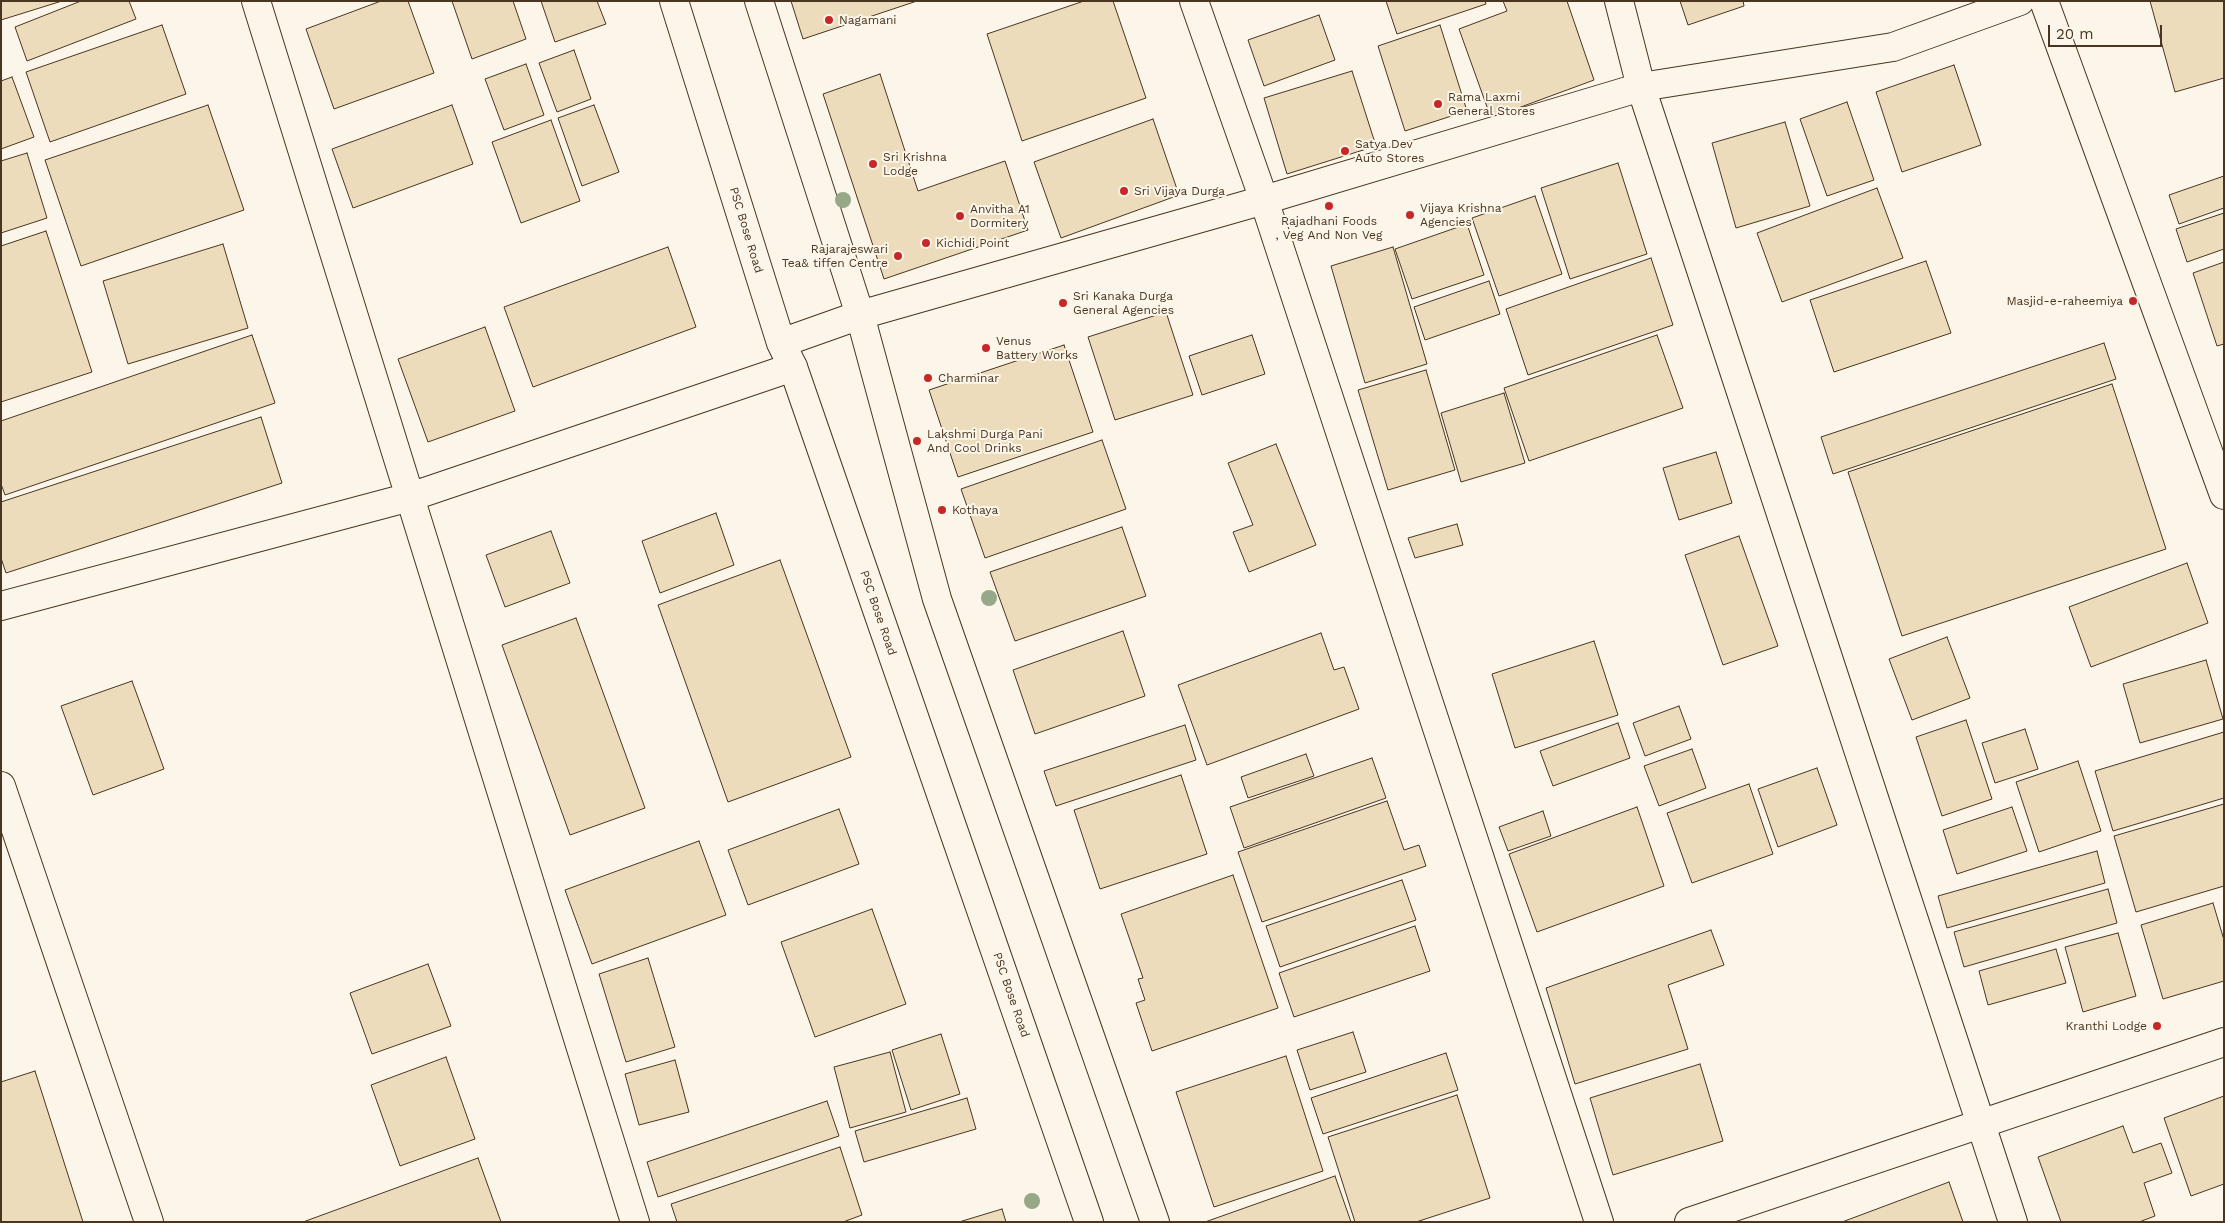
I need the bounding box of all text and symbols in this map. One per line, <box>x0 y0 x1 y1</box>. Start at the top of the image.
place label: Nagamani <box>839 13 897 27</box>
marker: Nagamani <box>823 14 835 26</box>
scale bar <box>2050 15 2164 47</box>
text: 20 m <box>2056 25 2094 43</box>
place label: Rama Laxmi General Stores <box>1448 90 1535 118</box>
marker: Rama Laxmi General Stores <box>1432 98 1444 110</box>
place label: Satya Dev Auto Stores <box>1355 137 1424 165</box>
marker: Satya Dev Auto Stores <box>1339 145 1351 157</box>
place label: Sri Krishna Lodge <box>883 150 947 178</box>
marker: Sri Krishna Lodge <box>867 158 879 170</box>
place label: Sri Vijaya Durga <box>1134 184 1225 198</box>
street label: PSC Bose Road <box>726 185 766 275</box>
marker: Sri Vijaya Durga <box>1118 185 1130 197</box>
marker: Rajadhani Foods , Veg And Non Veg <box>1323 200 1335 212</box>
place label: Vijaya Krishna Agencies <box>1420 201 1501 229</box>
place label: Anvitha A1 Dormitery <box>970 202 1030 230</box>
marker: Vijaya Krishna Agencies <box>1404 209 1416 221</box>
marker: Anvitha A1 Dormitery <box>954 210 966 222</box>
place label: Rajadhani Foods , Veg And Non Veg <box>1276 214 1382 242</box>
place label: Kichidi Point <box>936 236 1009 250</box>
marker: Kichidi Point <box>920 237 932 249</box>
place label: Rajarajeswari Tea& tiffen Centre <box>782 242 888 270</box>
marker: Rajarajeswari Tea& tiffen Centre <box>892 250 904 262</box>
place label: Sri Kanaka Durga General Agencies <box>1073 289 1174 317</box>
place label: Masjid-e-raheemiya <box>2006 294 2123 308</box>
marker: Masjid-e-raheemiya <box>2127 295 2139 307</box>
marker: Sri Kanaka Durga General Agencies <box>1057 297 1069 309</box>
place label: Venus Battery Works <box>996 334 1078 362</box>
marker: Venus Battery Works <box>980 342 992 354</box>
place label: Charminar <box>938 371 999 385</box>
marker: Charminar <box>922 372 934 384</box>
place label: Lakshmi Durga Pani And Cool Drinks <box>927 427 1043 455</box>
marker: Lakshmi Durga Pani And Cool Drinks <box>911 435 923 447</box>
place label: Kothaya <box>952 503 998 517</box>
marker: Kothaya <box>936 504 948 516</box>
street label: PSC Bose Road <box>857 569 899 657</box>
street label: PSC Bose Road <box>990 951 1032 1039</box>
place label: Kranthi Lodge <box>2065 1019 2147 1033</box>
marker: Kranthi Lodge <box>2151 1020 2163 1032</box>

